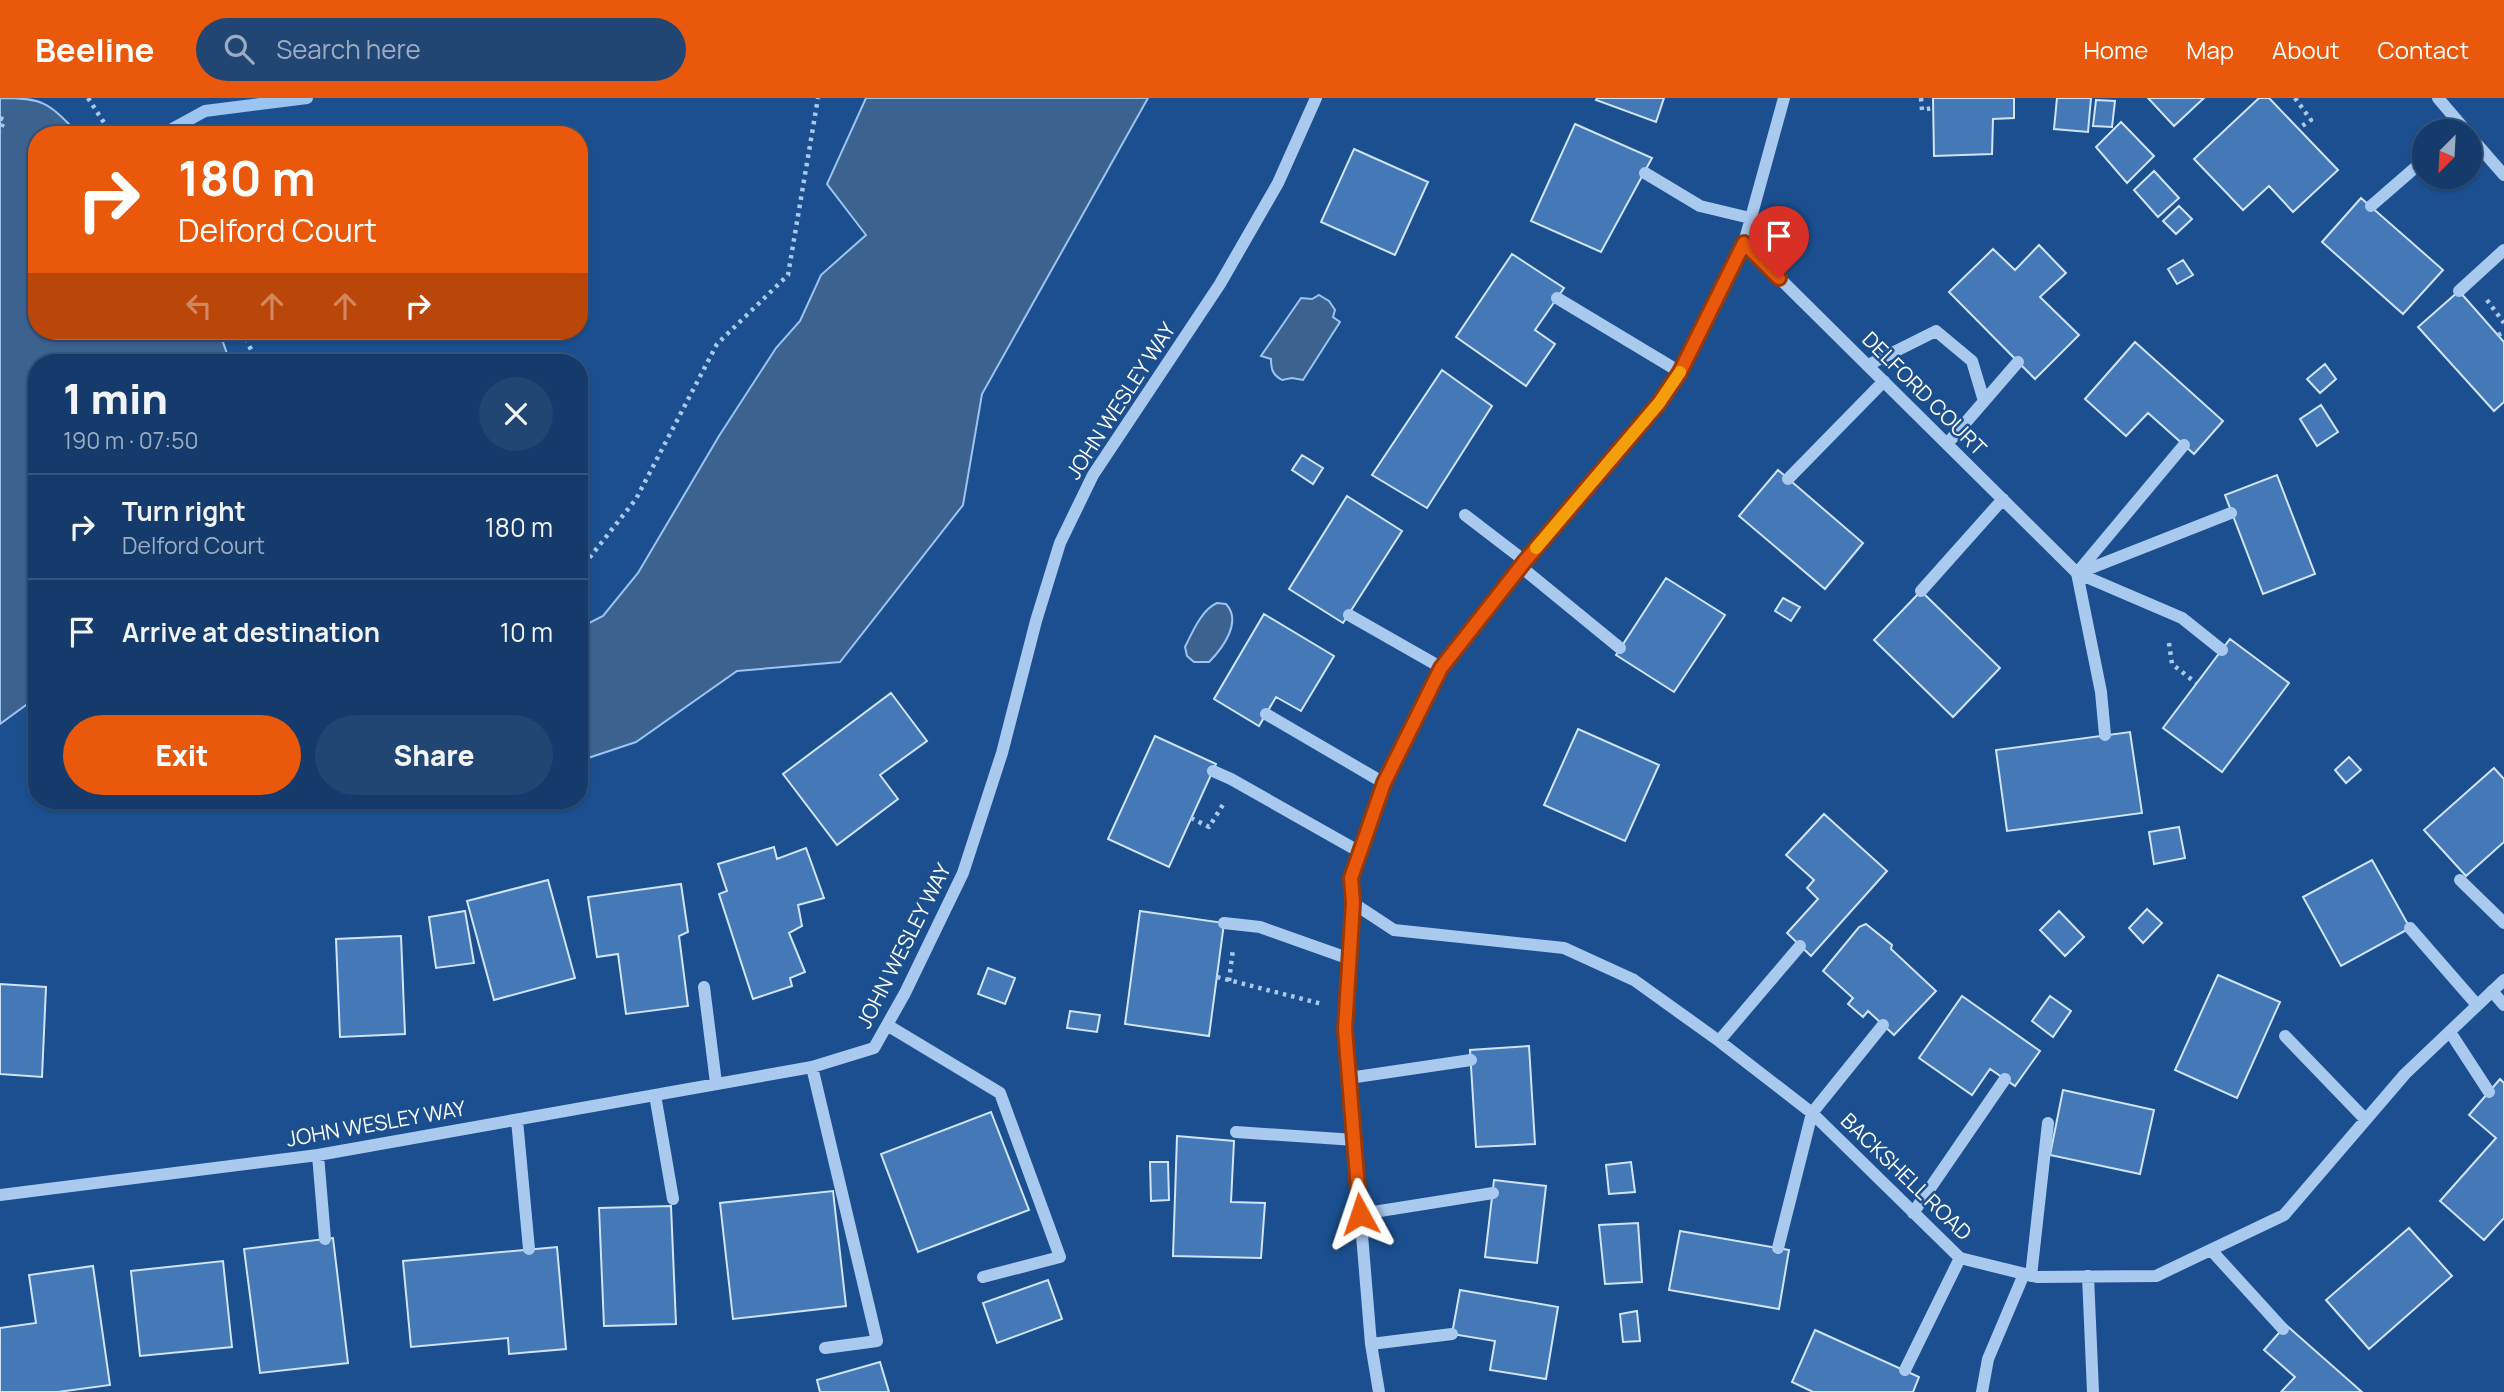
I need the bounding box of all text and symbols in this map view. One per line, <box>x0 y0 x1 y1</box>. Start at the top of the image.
search box <box>196 18 686 81</box>
text: Beeline <box>35 27 154 72</box>
icon: search <box>220 30 258 68</box>
text: Search here <box>276 31 421 67</box>
text: Home <box>2083 33 2148 66</box>
text: Map <box>2186 33 2234 66</box>
text: About <box>2272 33 2340 66</box>
text: Contact <box>2378 33 2469 66</box>
north arrow <box>2412 119 2482 189</box>
map controls <box>2412 119 2482 189</box>
text: 180 m <box>178 144 316 211</box>
icon: right <box>63 154 154 245</box>
pin <box>1749 206 1809 278</box>
text: Delford Court <box>178 208 377 252</box>
icon: arrive <box>1760 217 1798 255</box>
icon: left <box>180 287 218 325</box>
icon: ahead <box>253 287 291 325</box>
icon: ahead <box>326 287 364 325</box>
icon: right <box>399 287 437 325</box>
street label: JOHN WESLEY WAY <box>1059 316 1182 484</box>
street label: DELFORD COURT <box>1857 325 1993 462</box>
text: 1 min <box>63 369 168 427</box>
button: close <box>479 377 553 451</box>
text: 190 m · 07:50 <box>63 424 199 456</box>
text: Turn right <box>122 493 246 529</box>
icon: right <box>63 508 101 546</box>
text: 180 m <box>485 509 553 545</box>
text: Delford Court <box>122 529 265 561</box>
icon: arrive <box>63 613 101 651</box>
text: Arrive at destination <box>122 614 380 650</box>
text: 10 m <box>500 614 553 650</box>
button: Exit <box>63 715 301 795</box>
button: Share <box>315 715 553 795</box>
street label: JOHN WESLEY WAY <box>849 858 957 1033</box>
street label: JOHN WESLEY WAY <box>284 1093 468 1153</box>
street label: BACKSHELL ROAD <box>1835 1106 1978 1246</box>
position arrow <box>1323 1177 1397 1251</box>

